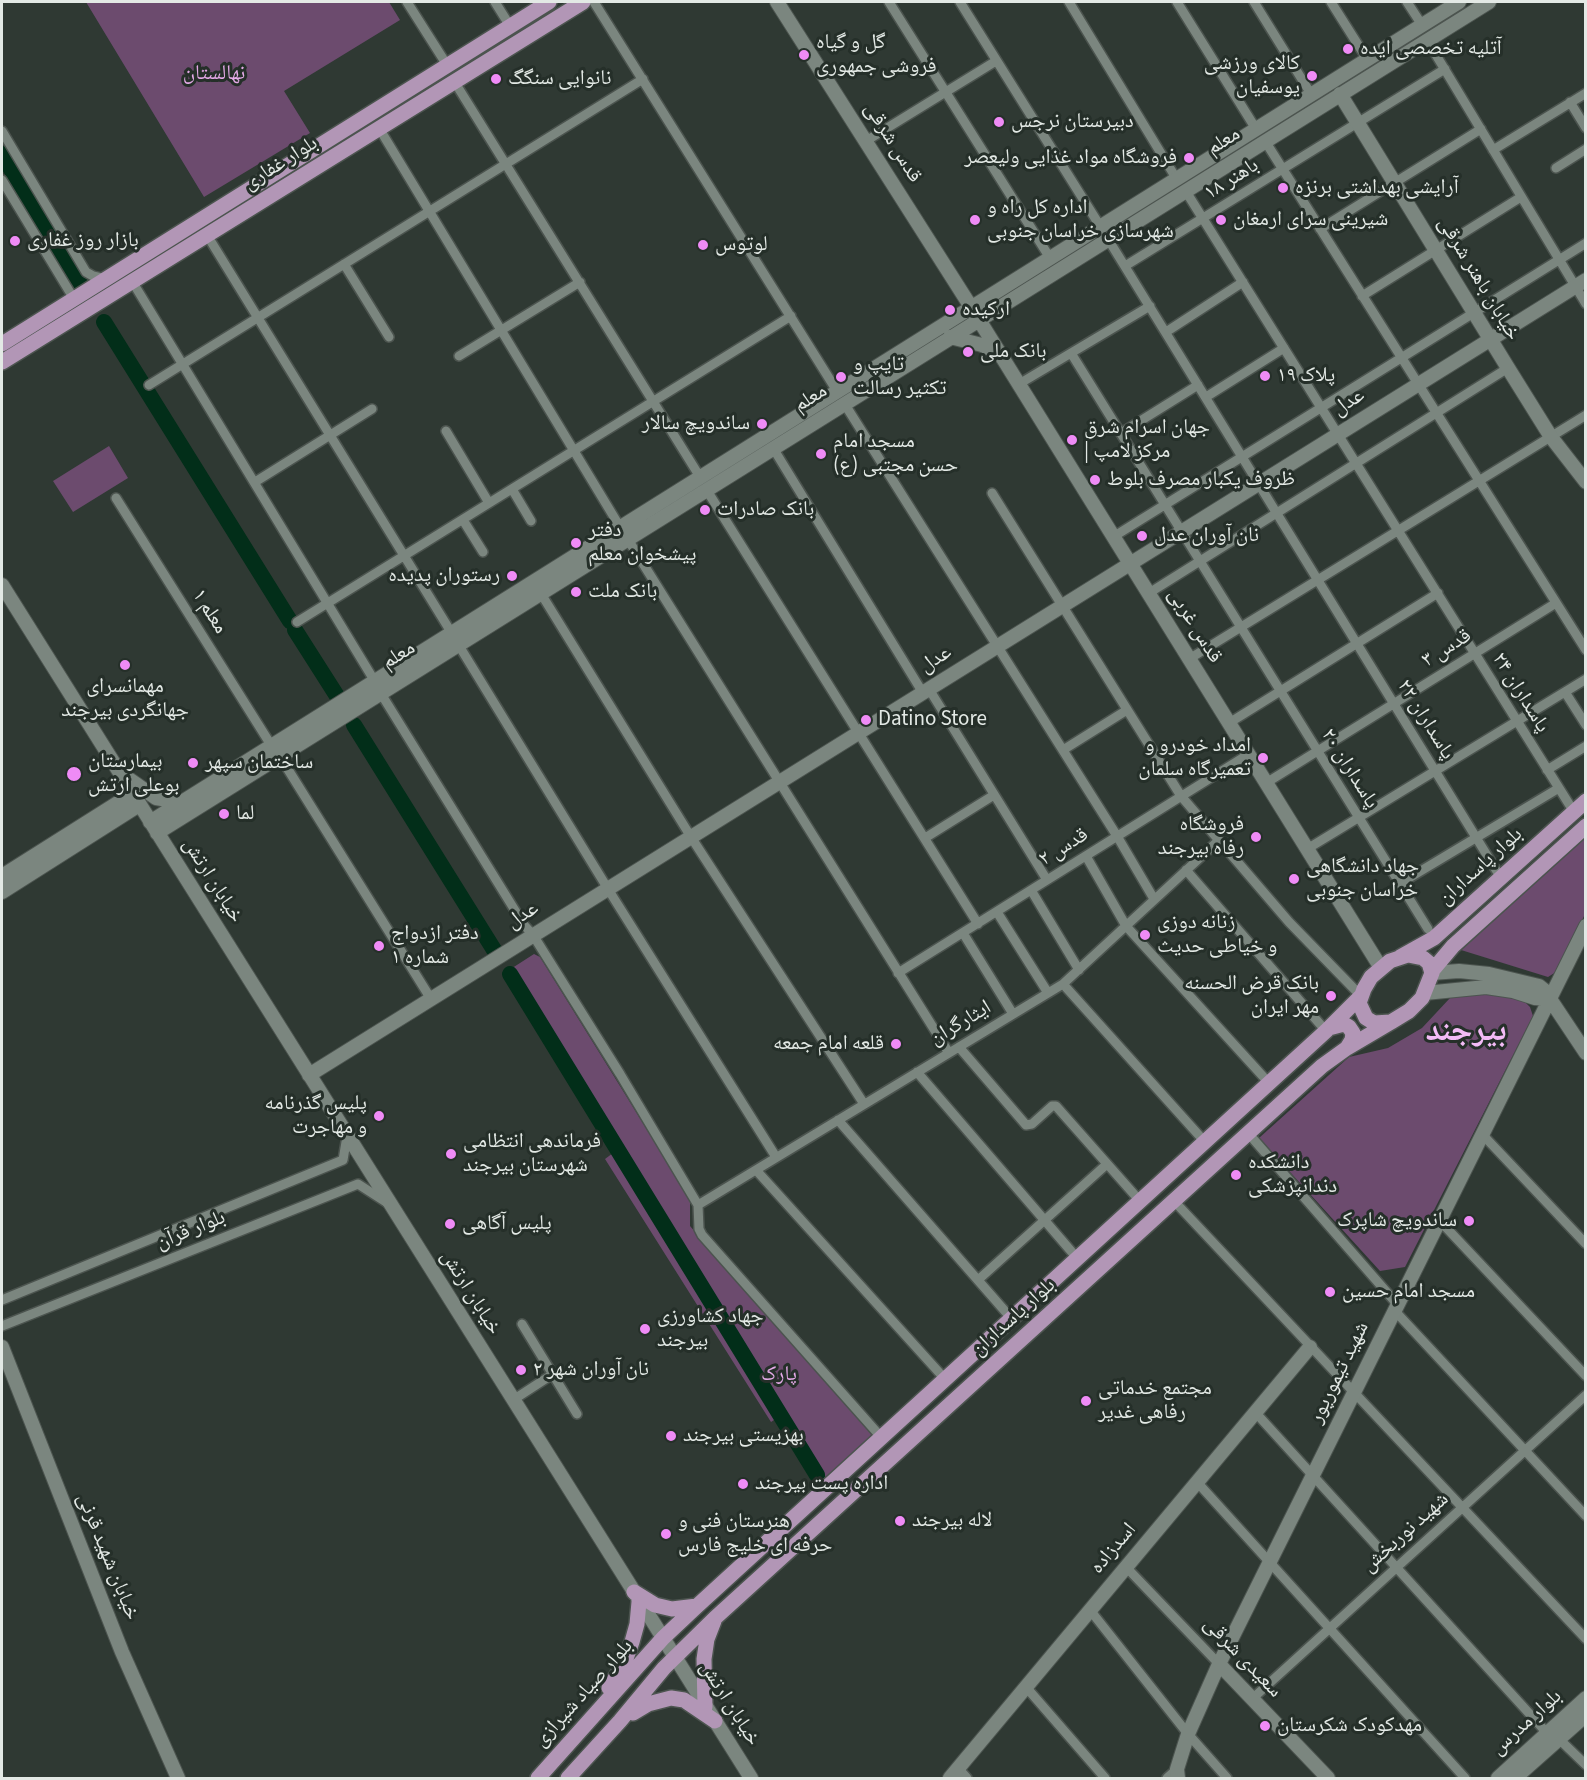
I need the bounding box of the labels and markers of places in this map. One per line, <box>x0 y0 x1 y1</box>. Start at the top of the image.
place label: گل و گیاه فروشی جمهوری <box>816 30 937 80</box>
place label: آتلیه تخصصی ایده <box>1360 36 1502 62</box>
marker: آتلیه تخصصی ایده <box>1341 42 1355 56</box>
marker: گل و گیاه فروشی جمهوری <box>797 48 811 62</box>
place label: کالای ورزشی یوسفیان <box>1204 51 1300 101</box>
place label: نانوایی سنگگ <box>508 66 611 92</box>
marker: کالای ورزشی یوسفیان <box>1305 69 1319 83</box>
marker: نانوایی سنگگ <box>489 72 503 86</box>
place label: دبیرستان نرجس <box>1011 109 1134 135</box>
marker: دبیرستان نرجس <box>992 115 1006 129</box>
place label: فروشگاه مواد غذایی ولیعصر <box>964 145 1177 171</box>
marker: فروشگاه مواد غذایی ولیعصر <box>1182 151 1196 165</box>
place label: آرایشی بهداشتی برنزه <box>1295 175 1459 201</box>
marker: آرایشی بهداشتی برنزه <box>1276 181 1290 195</box>
place label: اداره کل راه و شهرسازی خراسان جنوبی <box>987 195 1174 245</box>
place label: شیرینی سرای ارمغان <box>1233 207 1388 233</box>
marker: اداره کل راه و شهرسازی خراسان جنوبی <box>968 213 982 227</box>
marker: شیرینی سرای ارمغان <box>1214 213 1228 227</box>
place label: بازار روز غفاری <box>27 228 139 254</box>
place label: لوتوس <box>715 232 768 258</box>
marker: بازار روز غفاری <box>8 234 22 248</box>
marker: لوتوس <box>696 238 710 252</box>
place label: ارکیده <box>962 297 1010 323</box>
marker: ارکیده <box>943 303 957 317</box>
place label: بانک ملی <box>980 339 1047 365</box>
marker: بانک ملی <box>961 345 975 359</box>
place label: تایپ و تکثیر رسالت <box>853 352 946 402</box>
place label: پلاک ۱۹ <box>1277 363 1335 389</box>
marker: پلاک ۱۹ <box>1258 369 1272 383</box>
marker: تایپ و تکثیر رسالت <box>834 370 848 384</box>
place label: ساندویچ سالار <box>642 411 750 437</box>
place label: جهان اسرام شرق | مرکز لامپ <box>1084 415 1210 465</box>
marker: ساندویچ سالار <box>755 417 769 431</box>
place label: مسجد امام حسن مجتبی (ع) <box>833 429 958 479</box>
marker: جهان اسرام شرق | مرکز لامپ <box>1065 433 1079 447</box>
marker: مسجد امام حسن مجتبی (ع) <box>814 447 828 461</box>
place label: ظروف یکبار مصرف بلوط <box>1107 467 1295 493</box>
marker: ظروف یکبار مصرف بلوط <box>1088 473 1102 487</box>
place label: بانک صادرات <box>717 497 814 523</box>
marker: بانک صادرات <box>698 503 712 517</box>
place label: دفتر پیشخوان معلم <box>588 518 697 568</box>
place label: نان آوران عدل <box>1154 523 1259 549</box>
marker: نان آوران عدل <box>1135 529 1149 543</box>
marker: دفتر پیشخوان معلم <box>569 536 583 550</box>
place label: رستوران پدیده <box>388 563 500 589</box>
marker: رستوران پدیده <box>505 569 519 583</box>
place label: بانک ملت <box>588 579 657 605</box>
marker: بانک ملت <box>569 585 583 599</box>
marker: مهمانسرای جهانگردی بیرجند <box>118 658 132 672</box>
place label: مهمانسرای جهانگردی بیرجند <box>61 674 189 724</box>
place label: Datino Store <box>878 707 987 733</box>
marker: Datino Store <box>859 713 873 727</box>
place label: امداد خودرو و تعمیرگاه سلمان <box>1138 733 1251 783</box>
place label: بیمارستان بوعلی ارتش <box>88 749 180 799</box>
place label: ساختمان سپهر <box>205 750 313 776</box>
marker: امداد خودرو و تعمیرگاه سلمان <box>1256 751 1270 765</box>
marker: ساختمان سپهر <box>186 756 200 770</box>
marker: بیمارستان بوعلی ارتش <box>65 765 83 783</box>
place label: لما <box>236 801 254 827</box>
marker: لما <box>217 807 231 821</box>
place label: فروشگاه رفاه بیرجند <box>1158 812 1244 862</box>
marker: فروشگاه رفاه بیرجند <box>1249 830 1263 844</box>
place label: جهاد دانشگاهی خراسان جنوبی <box>1306 854 1419 904</box>
marker: جهاد دانشگاهی خراسان جنوبی <box>1287 872 1301 886</box>
place label: زنانه دوزی و خیاطی حدیث <box>1157 910 1277 960</box>
place label: دفتر ازدواج شماره ۱ <box>391 921 479 971</box>
marker: زنانه دوزی و خیاطی حدیث <box>1138 928 1152 942</box>
marker: دفتر ازدواج شماره ۱ <box>372 939 386 953</box>
place label: بانک قرض الحسنه مهر ایران <box>1184 971 1319 1021</box>
marker: بانک قرض الحسنه مهر ایران <box>1324 989 1338 1003</box>
place label: قلعه امام جمعه <box>773 1031 884 1057</box>
marker: قلعه امام جمعه <box>889 1037 903 1051</box>
place label: پلیس گذرنامه و مهاجرت <box>265 1091 367 1141</box>
marker: پلیس گذرنامه و مهاجرت <box>372 1109 386 1123</box>
place label: فرماندهی انتظامی شهرستان بیرجند <box>463 1129 601 1179</box>
marker: فرماندهی انتظامی شهرستان بیرجند <box>444 1147 458 1161</box>
place label: دانشکده دندانپزشکی <box>1248 1150 1337 1200</box>
marker: دانشکده دندانپزشکی <box>1229 1168 1243 1182</box>
place label: ساندویچ شاپرک <box>1337 1208 1457 1234</box>
place label: پلیس آگاهی <box>462 1211 552 1237</box>
marker: ساندویچ شاپرک <box>1462 1214 1476 1228</box>
marker: پلیس آگاهی <box>443 1217 457 1231</box>
place label: مسجد امام حسین <box>1342 1279 1475 1305</box>
marker: مسجد امام حسین <box>1323 1285 1337 1299</box>
place label: جهاد کشاورزی بیرجند <box>657 1304 764 1354</box>
marker: جهاد کشاورزی بیرجند <box>638 1322 652 1336</box>
place label: نان آوران شهر ۲ <box>533 1357 649 1383</box>
marker: نان آوران شهر ۲ <box>514 1363 528 1377</box>
place label: مجتمع خدماتی رفاهی غدیر <box>1098 1376 1212 1426</box>
marker: مجتمع خدماتی رفاهی غدیر <box>1079 1394 1093 1408</box>
place label: بهزیستی بیرجند <box>683 1423 804 1449</box>
marker: بهزیستی بیرجند <box>664 1429 678 1443</box>
place label: اداره پست بیرجند <box>755 1471 888 1497</box>
marker: اداره پست بیرجند <box>736 1477 750 1491</box>
place label: لاله بیرجند <box>912 1508 992 1534</box>
place label: هنرستان فنی و حرفه ای خلیج فارس <box>678 1509 832 1559</box>
marker: لاله بیرجند <box>893 1514 907 1528</box>
marker: هنرستان فنی و حرفه ای خلیج فارس <box>659 1527 673 1541</box>
place label: مهدکودک شکرستان <box>1277 1713 1422 1739</box>
marker: مهدکودک شکرستان <box>1258 1719 1272 1733</box>

